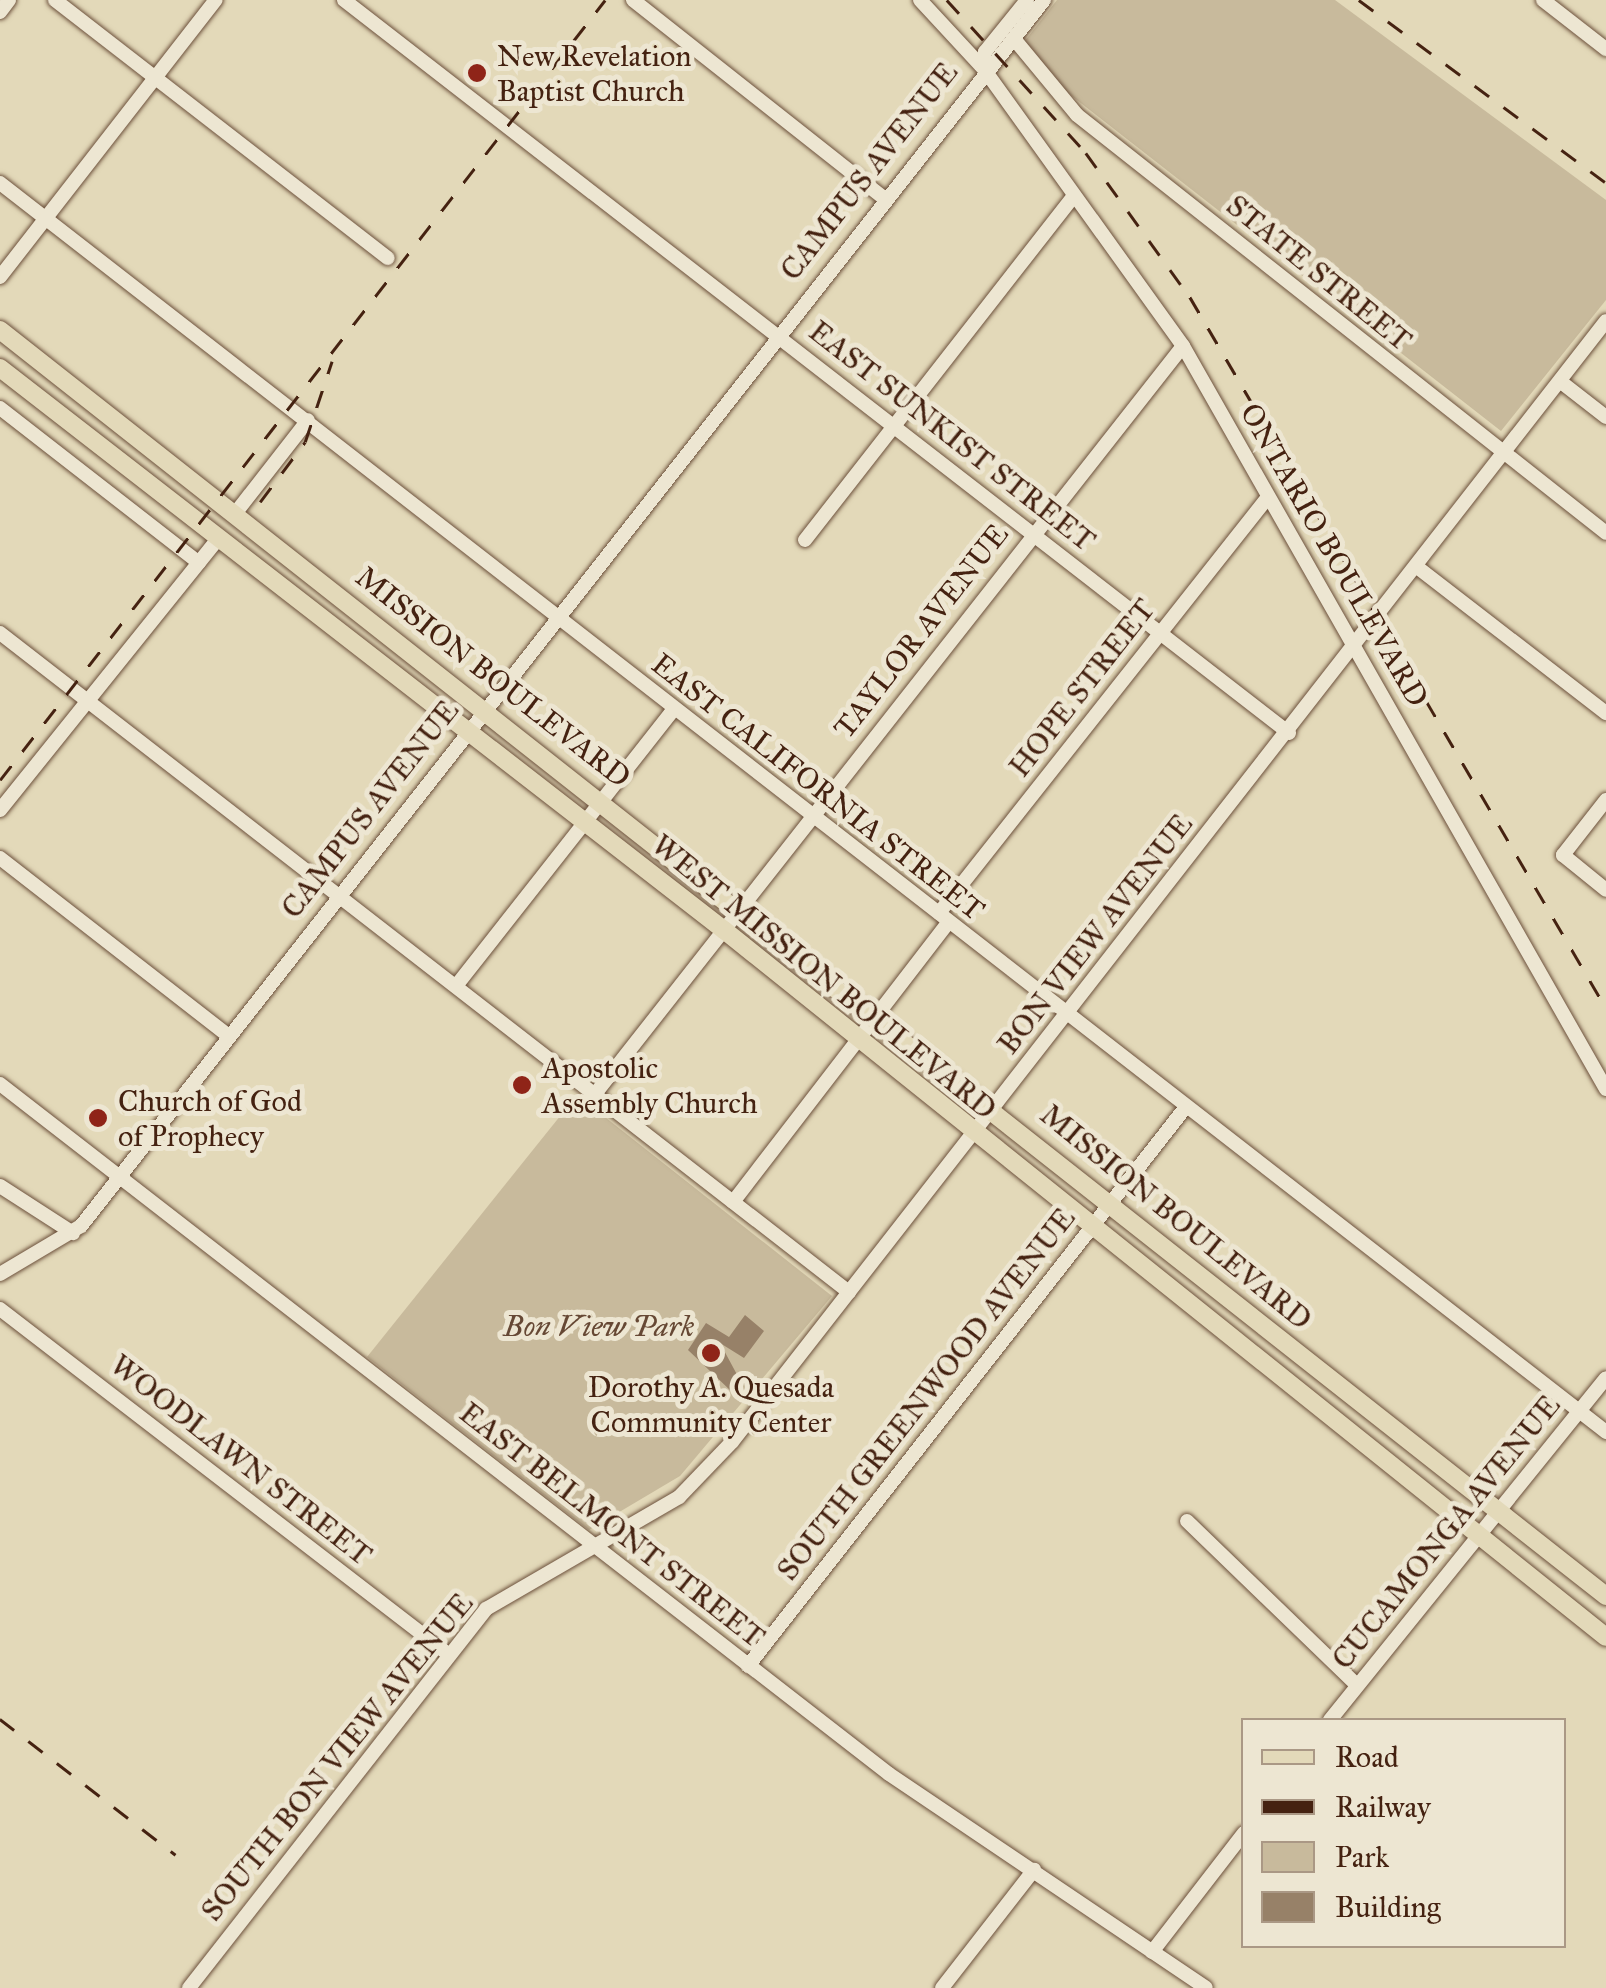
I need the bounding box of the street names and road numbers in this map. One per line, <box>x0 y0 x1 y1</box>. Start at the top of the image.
street label: CAMPUS AVENUE <box>773 55 965 287</box>
street label: STATE STREET <box>1219 187 1419 359</box>
street label: EAST SUNKIST STREET <box>802 313 1102 559</box>
street label: ONTARIO BOULEVARD <box>1232 397 1436 713</box>
street label: TAYLOR AVENUE <box>826 517 1016 745</box>
street label: MISSION BOULEVARD <box>349 559 637 795</box>
street label: HOPE STREET <box>1001 592 1163 784</box>
street label: EAST CALIFORNIA STREET <box>644 646 992 928</box>
street label: CAMPUS AVENUE <box>274 693 466 925</box>
street label: BON VIEW AVENUE <box>990 807 1200 1061</box>
street label: WEST MISSION BOULEVARD <box>645 827 1003 1127</box>
street label: MISSION BOULEVARD <box>1033 1097 1319 1337</box>
street label: SOUTH GREENWOOD AVENUE <box>769 1201 1083 1587</box>
street label: WOODLAWN STREET <box>103 1347 379 1573</box>
street label: CUCAMONGA AVENUE <box>1324 1388 1568 1676</box>
street label: EAST BELMONT STREET <box>452 1395 772 1655</box>
street label: SOUTH BON VIEW AVENUE <box>194 1586 480 1928</box>

